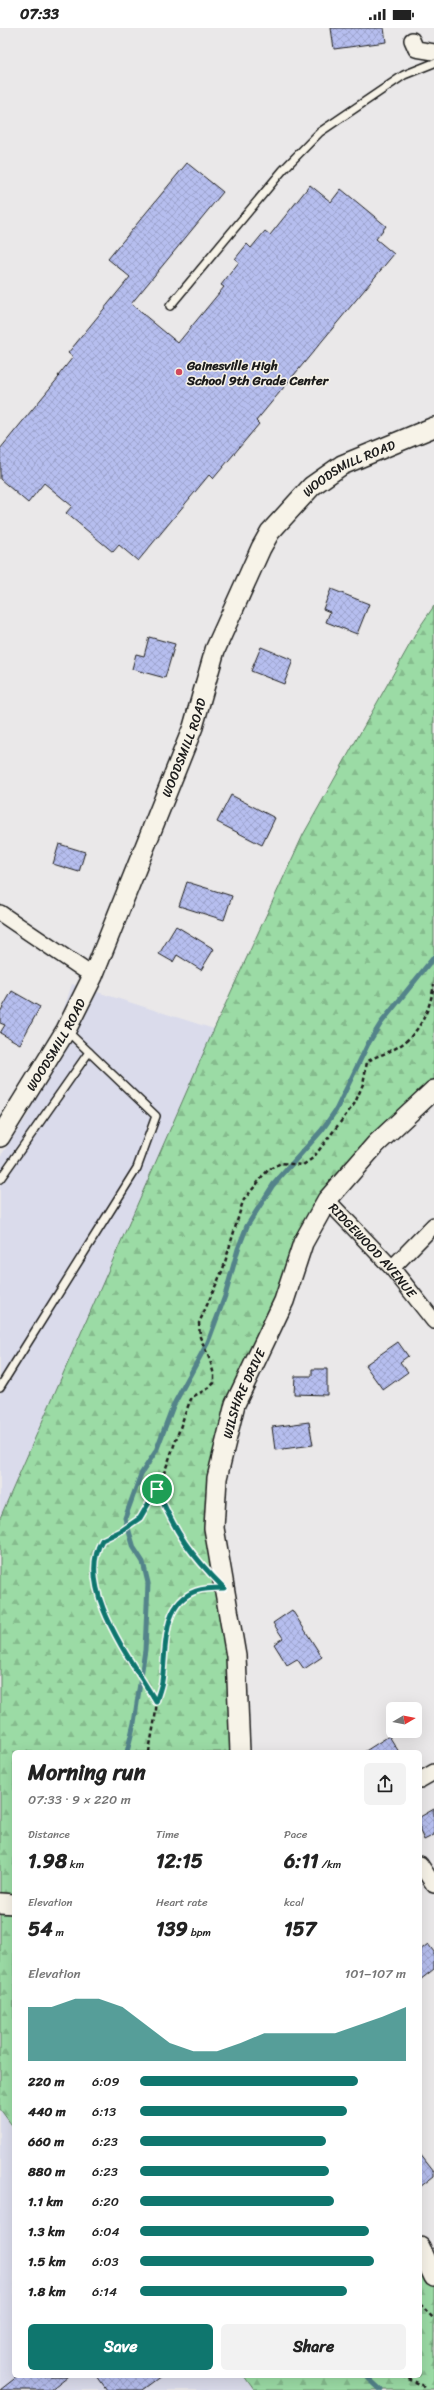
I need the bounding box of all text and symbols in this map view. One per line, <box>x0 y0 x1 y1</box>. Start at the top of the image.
text: 07:33 <box>20 1 59 27</box>
place label: Gainesville High School 9th Grade Center <box>186 354 330 392</box>
marker: Gainesville High School 9th Grade Center <box>174 367 184 377</box>
street label: WOODSMILL ROAD <box>296 433 399 502</box>
street label: WOODSMILL ROAD <box>155 695 212 800</box>
street label: WOODSMILL ROAD <box>20 994 92 1095</box>
street label: RIDGEWOOD AVENUE <box>323 1197 423 1303</box>
street label: WILSHIRE DRIVE <box>216 1344 272 1441</box>
pin <box>140 1472 174 1506</box>
icon: arrive <box>146 1478 168 1500</box>
north arrow <box>386 1702 422 1738</box>
map controls <box>386 1702 422 1738</box>
text: Morning run <box>28 1753 146 1792</box>
button: share <box>364 1763 406 1805</box>
text: 07:33 · 9 × 220 m <box>28 1788 131 1811</box>
text: Distance <box>28 1825 70 1844</box>
text: Time <box>156 1825 179 1844</box>
text: Pace <box>284 1825 307 1844</box>
text: 1.98 <box>28 1844 67 1879</box>
text: 12:15 <box>156 1844 203 1879</box>
text: 6:11 <box>284 1844 319 1879</box>
text: km <box>67 1855 84 1874</box>
text: /km <box>319 1855 341 1874</box>
text: Elevation <box>28 1893 73 1912</box>
text: Heart rate <box>156 1893 208 1912</box>
text: kcal <box>284 1893 304 1912</box>
text: 54 <box>28 1912 53 1947</box>
text: 139 <box>156 1912 188 1947</box>
text: 157 <box>284 1912 316 1947</box>
text: m <box>53 1923 64 1942</box>
text: bpm <box>188 1923 211 1942</box>
text: Elevation <box>28 1962 81 1985</box>
text: 101–107 m <box>345 1962 406 1985</box>
text: 220 m <box>28 2070 65 2093</box>
text: 6:09 <box>92 2070 120 2093</box>
text: 440 m <box>28 2100 66 2123</box>
text: 6:13 <box>92 2100 116 2123</box>
text: 660 m <box>28 2130 64 2153</box>
text: 6:23 <box>92 2130 118 2153</box>
text: 880 m <box>28 2160 65 2183</box>
text: 6:23 <box>92 2160 118 2183</box>
text: 1.1 km <box>28 2190 63 2213</box>
text: 6:20 <box>92 2190 119 2213</box>
text: 1.3 km <box>28 2220 65 2243</box>
text: 6:04 <box>92 2220 120 2243</box>
text: 1.5 km <box>28 2250 66 2273</box>
text: 6:03 <box>92 2250 119 2273</box>
text: 1.8 km <box>28 2280 66 2303</box>
text: 6:14 <box>92 2280 117 2303</box>
button: Save <box>28 2324 213 2370</box>
button: Share <box>221 2324 406 2370</box>

